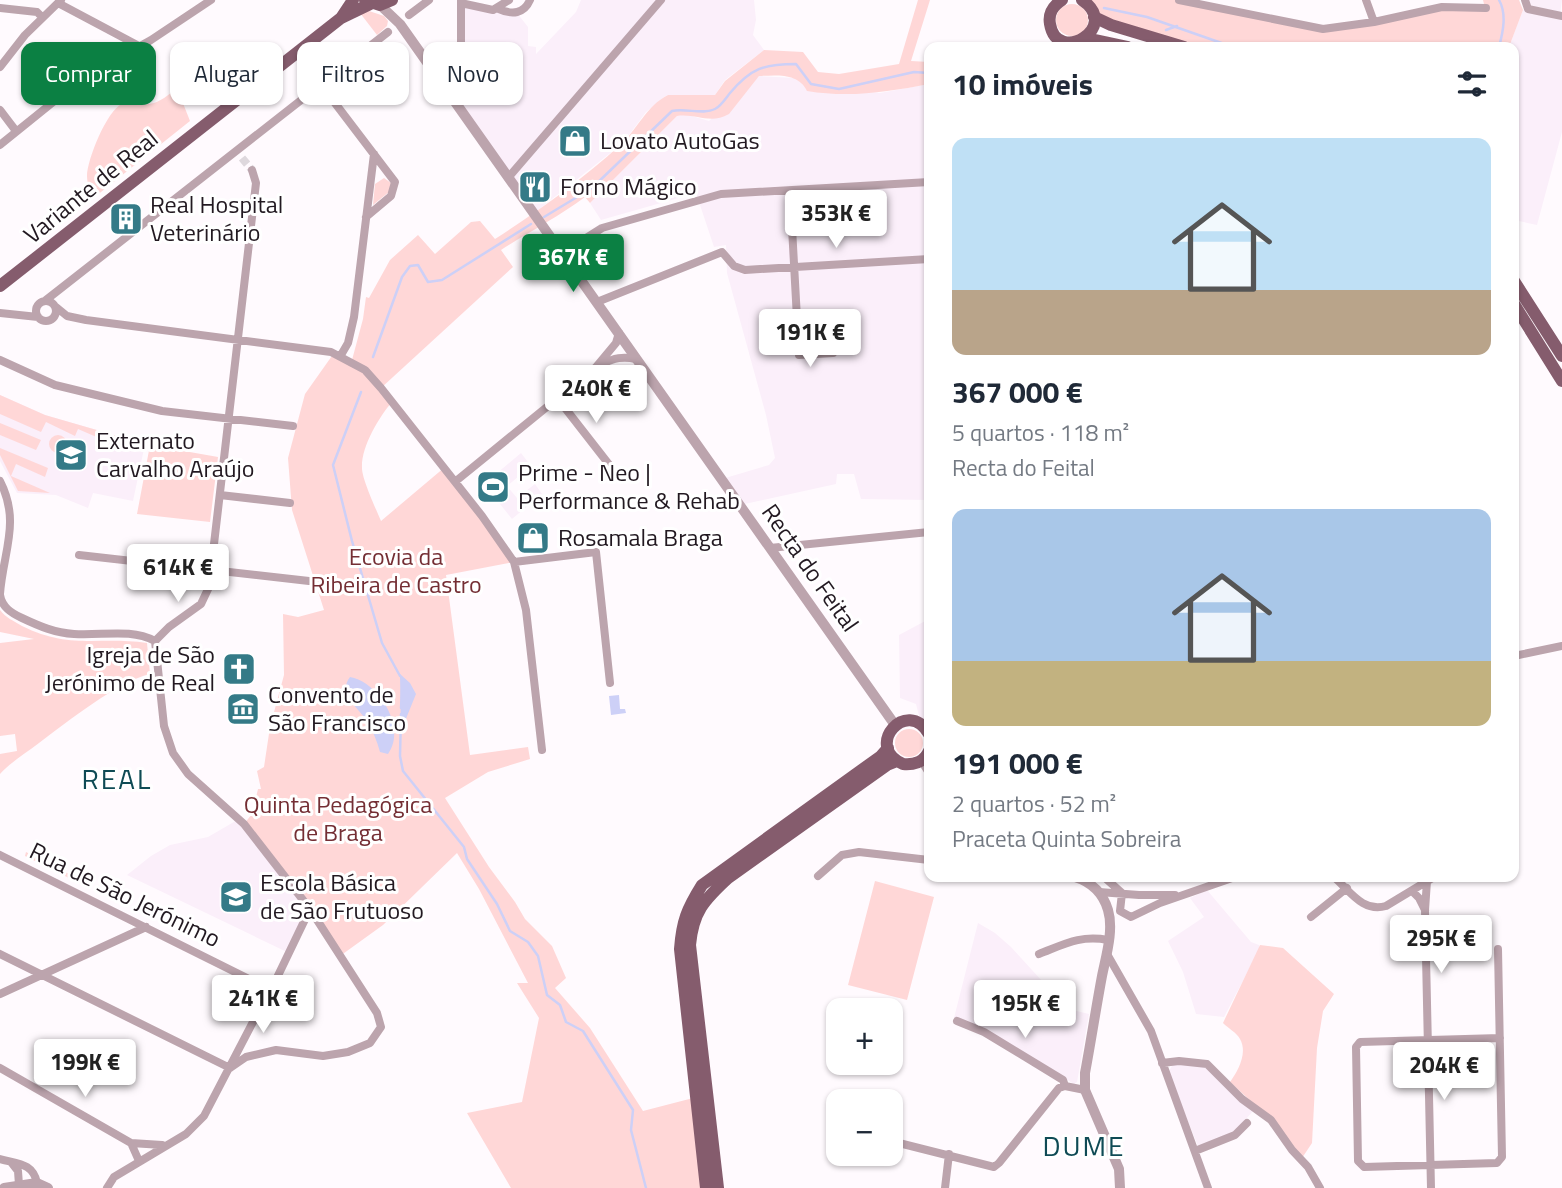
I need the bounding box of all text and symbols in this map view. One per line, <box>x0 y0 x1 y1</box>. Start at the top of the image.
chip: Comprar <box>21 42 156 105</box>
chip: Alugar <box>170 42 283 105</box>
chip: Filtros <box>297 42 409 105</box>
chip: Novo <box>423 42 523 105</box>
text: 10 imóveis <box>952 61 1093 107</box>
icon: filters <box>1453 65 1491 103</box>
street label: Variante de Real <box>15 121 165 252</box>
shop icon: Lovato AutoGas <box>556 122 594 160</box>
place label: Lovato AutoGas <box>600 122 760 158</box>
restaurant icon: Forno Mágico <box>516 168 554 206</box>
place label: Forno Mágico <box>560 168 697 204</box>
icon: home <box>1159 184 1285 310</box>
place label: Real Hospital Veterinário <box>150 186 283 250</box>
pin: 353K € <box>779 190 893 250</box>
text: 353K € <box>801 195 871 230</box>
building icon: Real Hospital Veterinário <box>107 200 145 238</box>
pin: 367K € <box>516 234 630 294</box>
text: 367K € <box>538 239 608 274</box>
pin: 191K € <box>753 310 867 369</box>
text: 191K € <box>775 314 845 349</box>
pin: 240K € <box>539 366 653 425</box>
text: 367 000 € <box>952 369 1083 415</box>
text: 240K € <box>561 370 631 405</box>
text: 5 quartos · 118 m² <box>952 415 1129 450</box>
place label: Externato Carvalho Araújo <box>96 422 254 486</box>
school or university icon: Externato Carvalho Araújo <box>52 436 90 474</box>
text: Recta do Feital <box>952 450 1095 485</box>
place label: Prime - Neo | Performance & Rehab <box>518 454 740 518</box>
sports icon: Prime - Neo | Performance & Rehab <box>474 468 512 506</box>
street label: Recta do Feital <box>753 496 868 639</box>
shop icon: Rosamala Braga <box>514 519 552 557</box>
place label: Rosamala Braga <box>558 519 723 555</box>
park label: Ecovia da Ribeira de Castro <box>310 538 482 602</box>
pin: 614K € <box>121 544 235 604</box>
text: 614K € <box>143 549 213 584</box>
icon: home <box>1159 555 1285 681</box>
place label: Igreja de São Jerónimo de Real <box>45 636 215 700</box>
church icon: Igreja de São Jerónimo de Real <box>220 650 258 688</box>
place label: Convento de São Francisco <box>268 676 406 740</box>
museum icon: Convento de São Francisco <box>224 690 262 728</box>
text: 191 000 € <box>952 740 1083 786</box>
district label: REAL <box>82 757 152 800</box>
park label: Quinta Pedagógica de Braga <box>244 786 432 850</box>
text: 2 quartos · 52 m² <box>952 786 1116 821</box>
text: Praceta Quinta Sobreira <box>952 821 1181 856</box>
street label: Rua de São Jerónimo <box>24 832 227 956</box>
place label: Escola Básica de São Frutuoso <box>260 864 424 928</box>
school or university icon: Escola Básica de São Frutuoso <box>217 878 255 916</box>
pin: 295K € <box>1384 916 1498 975</box>
text: 295K € <box>1406 920 1476 955</box>
pin: 241K € <box>206 976 320 1035</box>
text: 241K € <box>228 980 298 1015</box>
pin: 195K € <box>968 981 1082 1040</box>
text: 195K € <box>990 985 1060 1020</box>
map controls <box>826 998 903 1166</box>
button: + <box>826 998 903 1075</box>
pin: 199K € <box>28 1040 142 1099</box>
pin: 204K € <box>1387 1042 1501 1102</box>
text: 199K € <box>50 1044 120 1079</box>
text: 204K € <box>1409 1047 1479 1082</box>
button: − <box>826 1089 903 1166</box>
district label: DUME <box>1042 1124 1126 1167</box>

